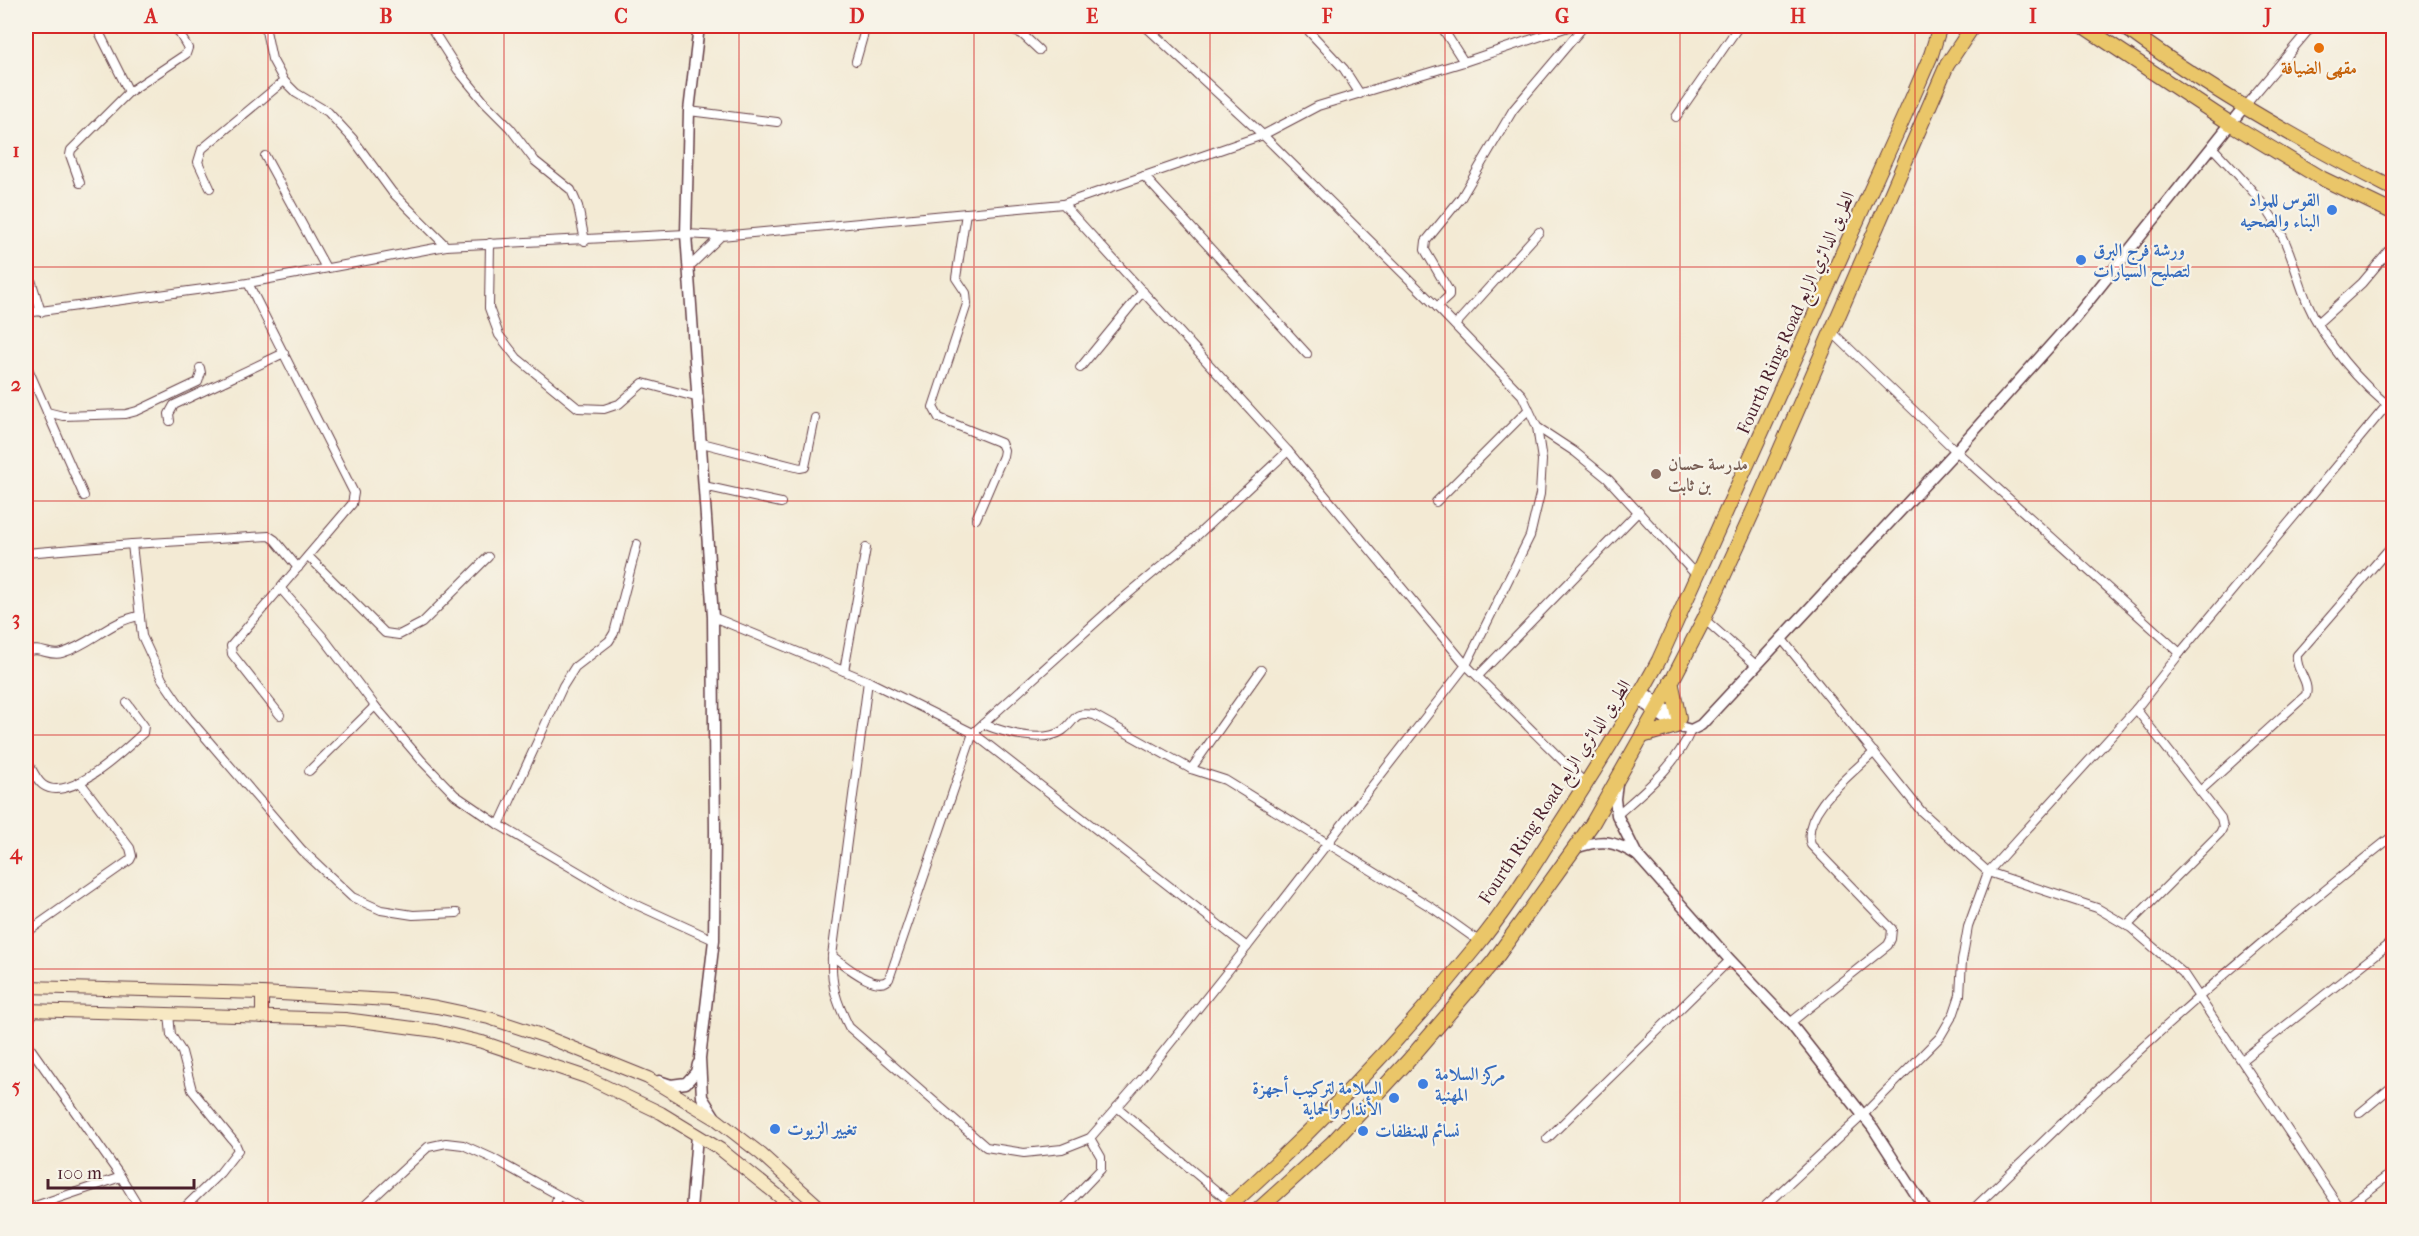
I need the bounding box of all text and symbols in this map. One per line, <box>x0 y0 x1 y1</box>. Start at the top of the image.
text: A <box>143 5 159 28</box>
text: B <box>379 5 393 28</box>
text: C <box>614 5 628 28</box>
text: D <box>849 5 865 28</box>
text: E <box>1086 5 1098 28</box>
text: F <box>1321 5 1333 28</box>
text: G <box>1555 5 1569 28</box>
text: H <box>1790 5 1806 28</box>
text: I <box>2029 5 2037 28</box>
text: J <box>2262 5 2272 28</box>
marker: مقهى الضيافة <box>2312 41 2326 55</box>
place label: مقهى الضيافة <box>2281 58 2357 80</box>
text: 1 <box>12 139 20 162</box>
street label: Fourth Ring Road الطريق الدائري الرابع <box>1733 188 1864 440</box>
place label: القوس للمواد البناء والصحيه <box>2240 190 2320 232</box>
marker: القوس للمواد البناء والصحيه <box>2325 203 2339 217</box>
place label: ورشة فرج البرق لتصليح السيارات <box>2093 240 2190 287</box>
marker: ورشة فرج البرق لتصليح السيارات <box>2074 253 2088 267</box>
text: 2 <box>11 373 21 396</box>
place label: مدرسة حسان بن ثابت <box>1668 454 1748 496</box>
marker: مدرسة حسان بن ثابت <box>1649 467 1663 481</box>
text: 3 <box>12 607 20 630</box>
street label: Fourth Ring Road الطريق الدائري الرابع <box>1475 676 1640 911</box>
text: 4 <box>9 841 23 865</box>
place label: مركز السلامة المهنية <box>1435 1064 1505 1106</box>
text: 5 <box>12 1075 21 1098</box>
place label: السلامة لتركيب أجهزة الأنذار والحماية <box>1252 1075 1382 1120</box>
marker: مركز السلامة المهنية <box>1416 1077 1430 1091</box>
marker: السلامة لتركيب أجهزة الأنذار والحماية <box>1387 1091 1401 1105</box>
place label: تغيير الزيوت <box>787 1119 857 1140</box>
place label: نسائم للمنظفات <box>1375 1121 1460 1147</box>
marker: تغيير الزيوت <box>768 1122 782 1136</box>
marker: نسائم للمنظفات <box>1356 1124 1370 1138</box>
scale bar <box>48 1152 194 1190</box>
text: 100 m <box>57 1163 102 1184</box>

